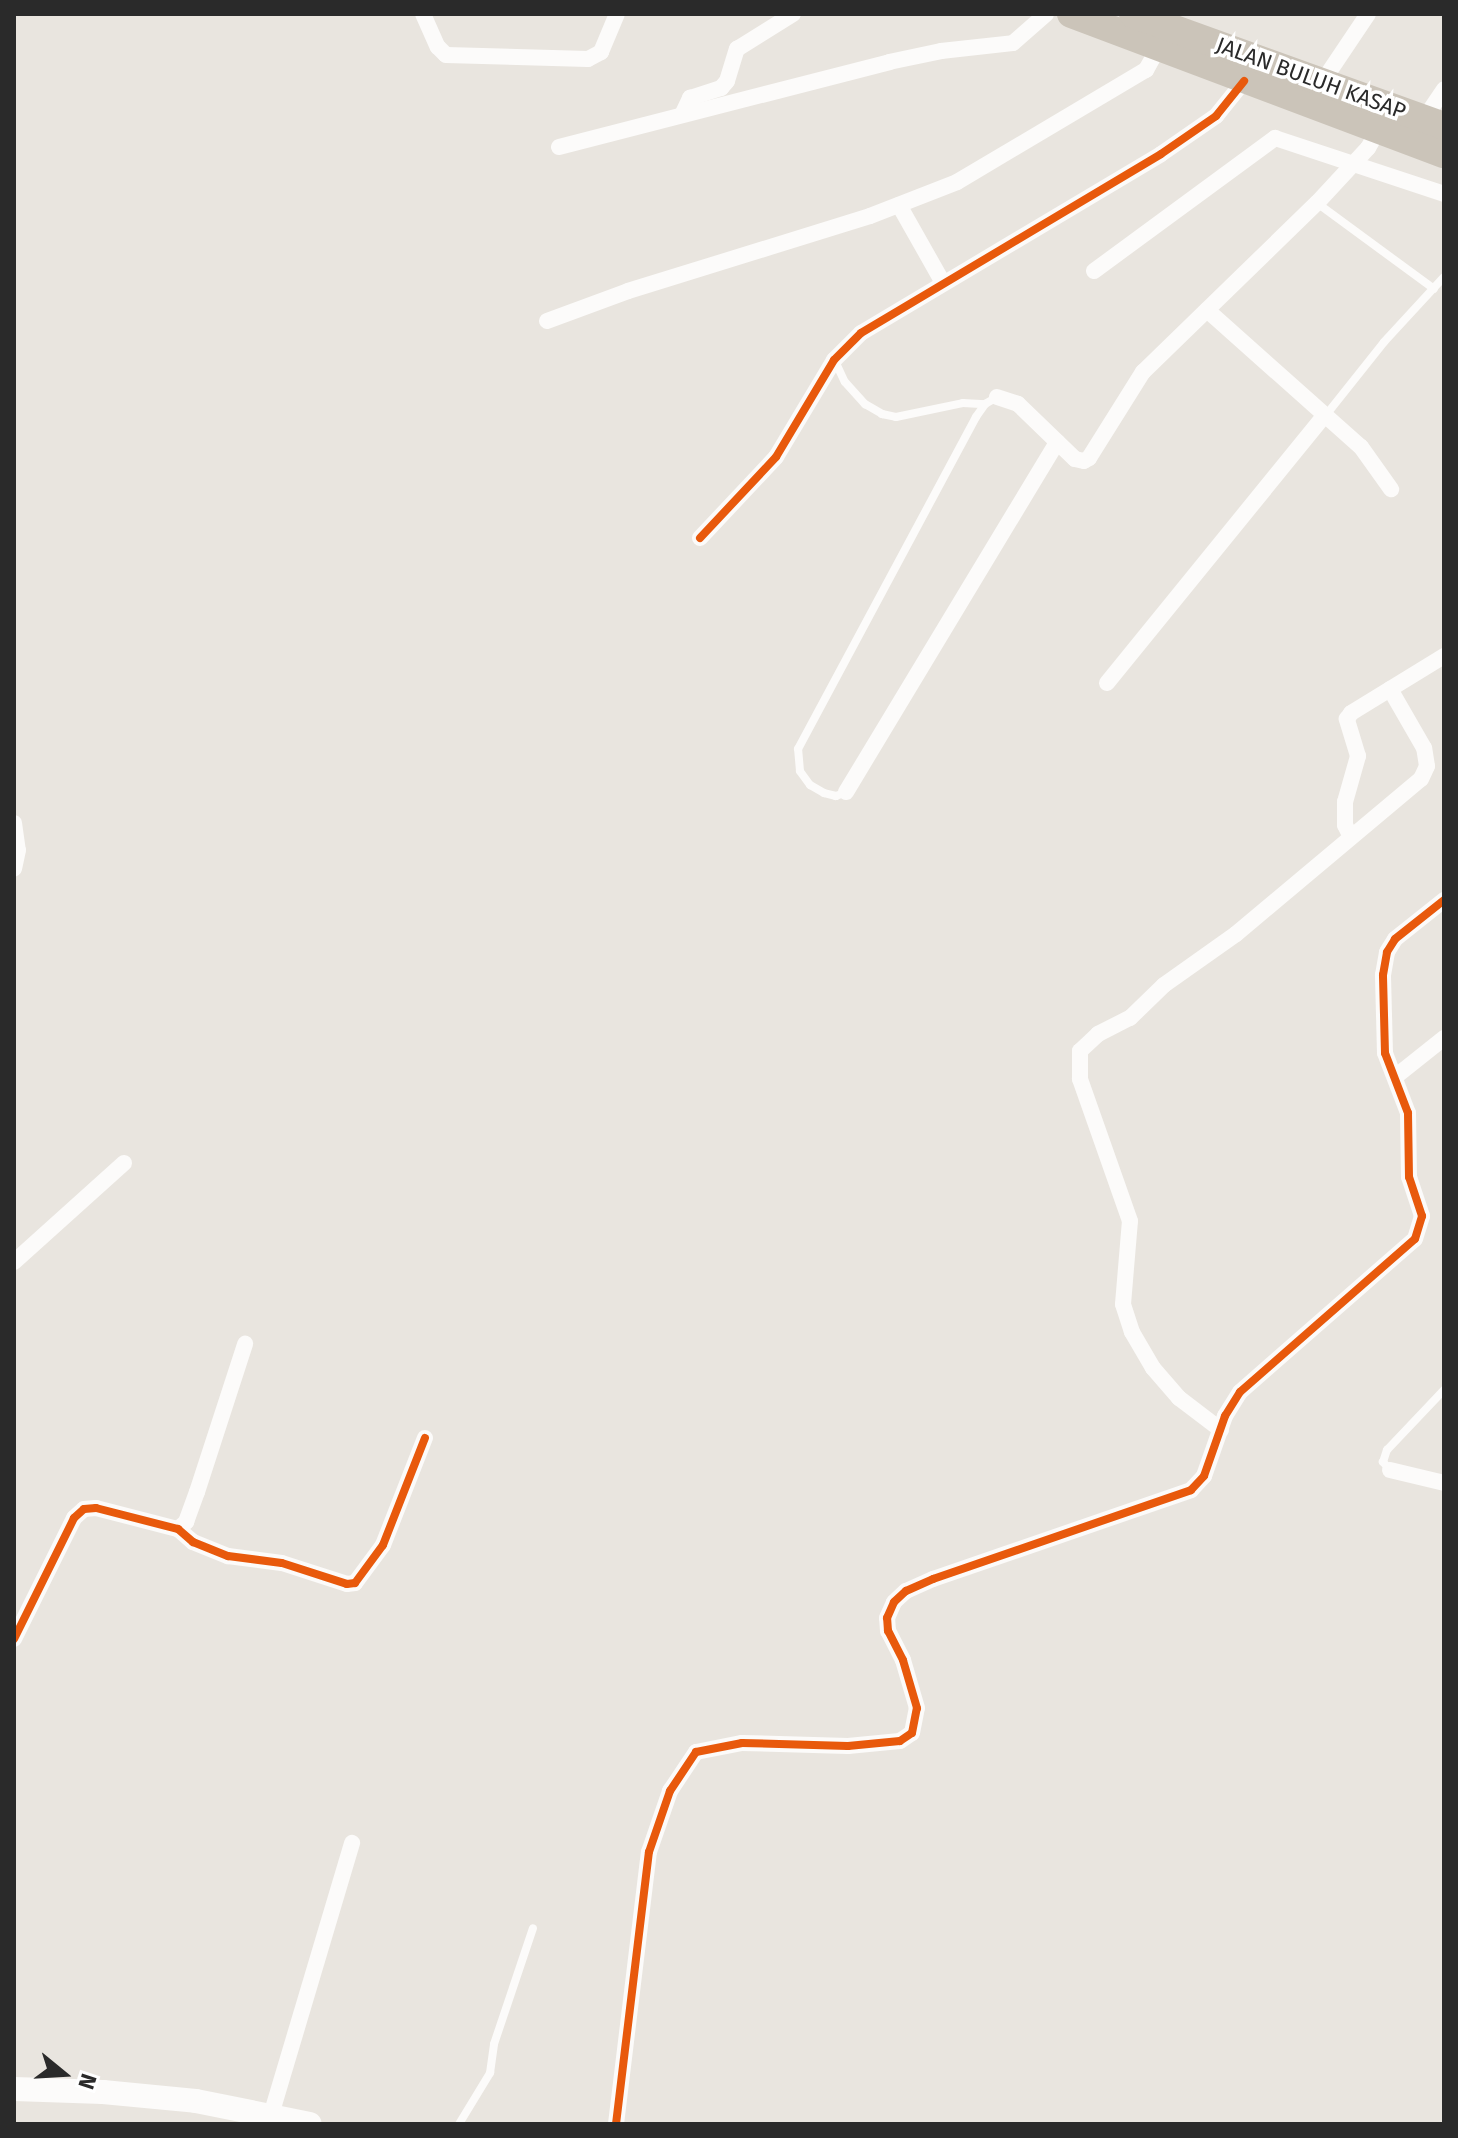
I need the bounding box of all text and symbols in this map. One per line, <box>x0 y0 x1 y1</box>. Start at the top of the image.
street label: JALAN BULUH KASAP <box>1212 31 1410 125</box>
north arrow <box>24 2034 104 2114</box>
text: N <box>72 2070 102 2093</box>

